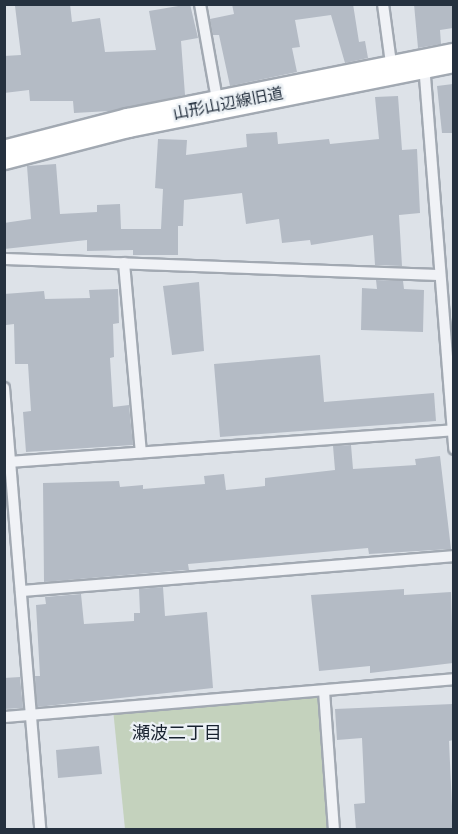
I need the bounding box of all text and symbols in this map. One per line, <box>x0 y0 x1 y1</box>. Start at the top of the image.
street label: 山形山辺線旧道 <box>171 83 285 123</box>
district label: 瀬波二丁目 <box>132 722 222 744</box>

